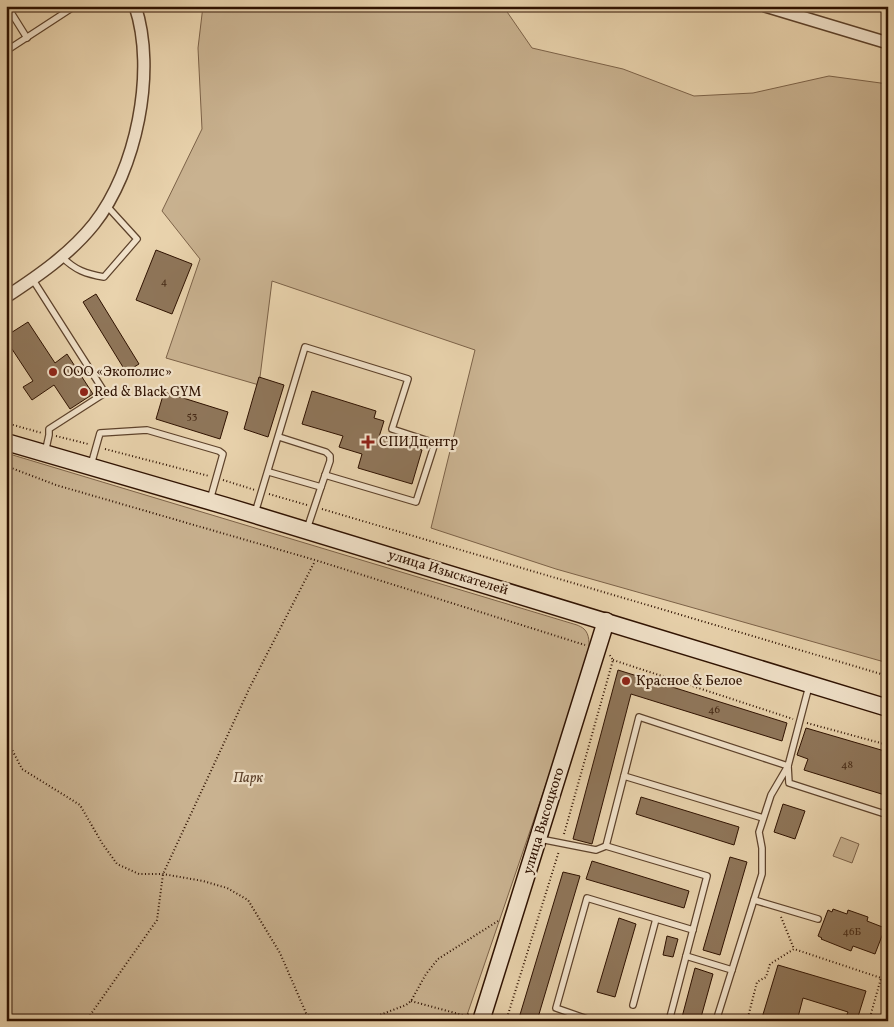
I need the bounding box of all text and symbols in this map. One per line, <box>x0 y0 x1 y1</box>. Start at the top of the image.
house number: 4 <box>161 275 168 290</box>
place label: ООО «Экополис» <box>63 363 172 382</box>
marker: ООО «Экополис» <box>47 366 59 378</box>
place label: Red & Black GYM <box>94 383 201 402</box>
marker: Red & Black GYM <box>78 386 90 398</box>
house number: 53 <box>187 409 198 424</box>
place label: СПИДцентр <box>379 433 458 452</box>
marker: СПИДцентр <box>361 435 375 449</box>
street label: улица Изыскателей <box>386 546 511 600</box>
place label: Красное & Белое <box>636 672 743 691</box>
marker: Красное & Белое <box>620 675 632 687</box>
house number: 46 <box>708 703 720 718</box>
house number: 48 <box>841 758 853 773</box>
street label: улица Высоцкого <box>519 765 569 877</box>
park label: Парк <box>233 769 263 788</box>
house number: 46Б <box>843 925 862 940</box>

